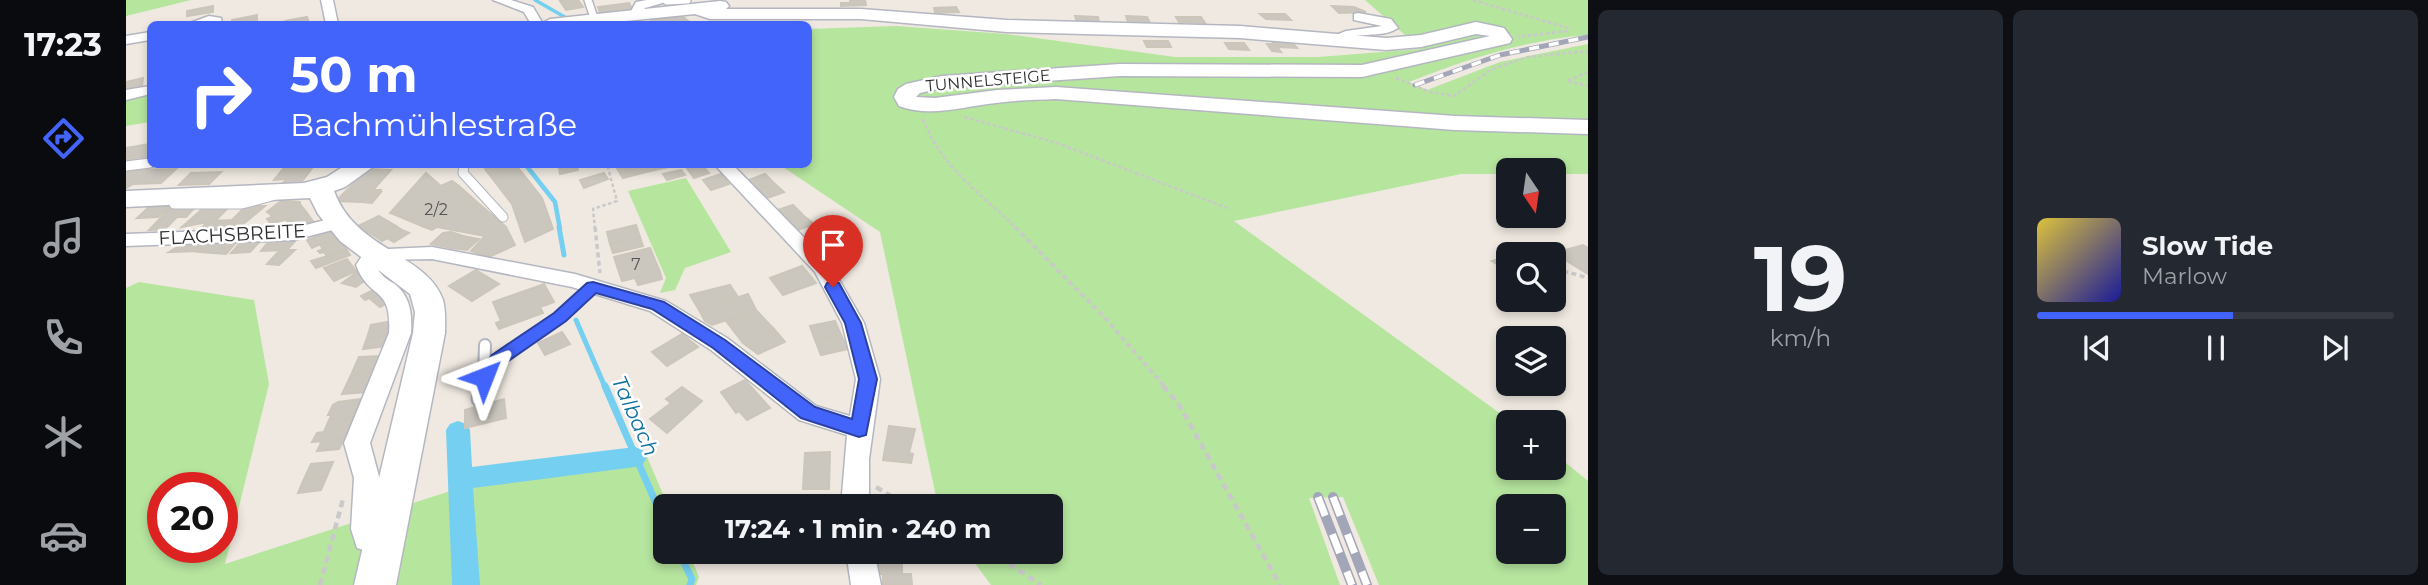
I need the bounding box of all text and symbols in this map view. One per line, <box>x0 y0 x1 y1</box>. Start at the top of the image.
text: 17:23 <box>24 25 102 64</box>
text: 50 m <box>290 45 418 104</box>
icon: right <box>175 49 266 140</box>
street label: TUNNELSTEIGE <box>925 66 1051 95</box>
text: Bachmühlestraße <box>290 105 577 144</box>
icon: directions <box>39 114 88 163</box>
north arrow <box>1496 158 1566 228</box>
map controls <box>1496 158 1566 564</box>
house number: 2/2 <box>424 200 448 219</box>
icon: music <box>39 213 88 262</box>
pin <box>803 215 863 287</box>
street label: FLACHSBREITE <box>158 219 306 250</box>
text: 19 <box>1754 223 1847 334</box>
icon: arrive <box>814 226 852 264</box>
text: Slow Tide <box>2142 230 2273 262</box>
button: search <box>1496 242 1566 312</box>
house number: 7 <box>631 255 641 274</box>
text: Marlow <box>2142 262 2227 290</box>
icon: phone <box>39 313 88 362</box>
text: km/h <box>1770 324 1831 352</box>
button: layers <box>1496 326 1566 396</box>
icon: previous <box>2078 329 2116 367</box>
icon: pause <box>2197 329 2235 367</box>
icon: next <box>2316 329 2354 367</box>
position arrow <box>447 340 521 414</box>
water label: Talbach <box>607 372 664 460</box>
button: + <box>1496 410 1566 480</box>
icon: climate <box>39 412 88 461</box>
speed limit sign: 20 <box>147 472 238 563</box>
button: − <box>1496 494 1566 564</box>
icon: car <box>39 511 88 560</box>
text: 17:24 · 1 min · 240 m <box>725 513 991 545</box>

